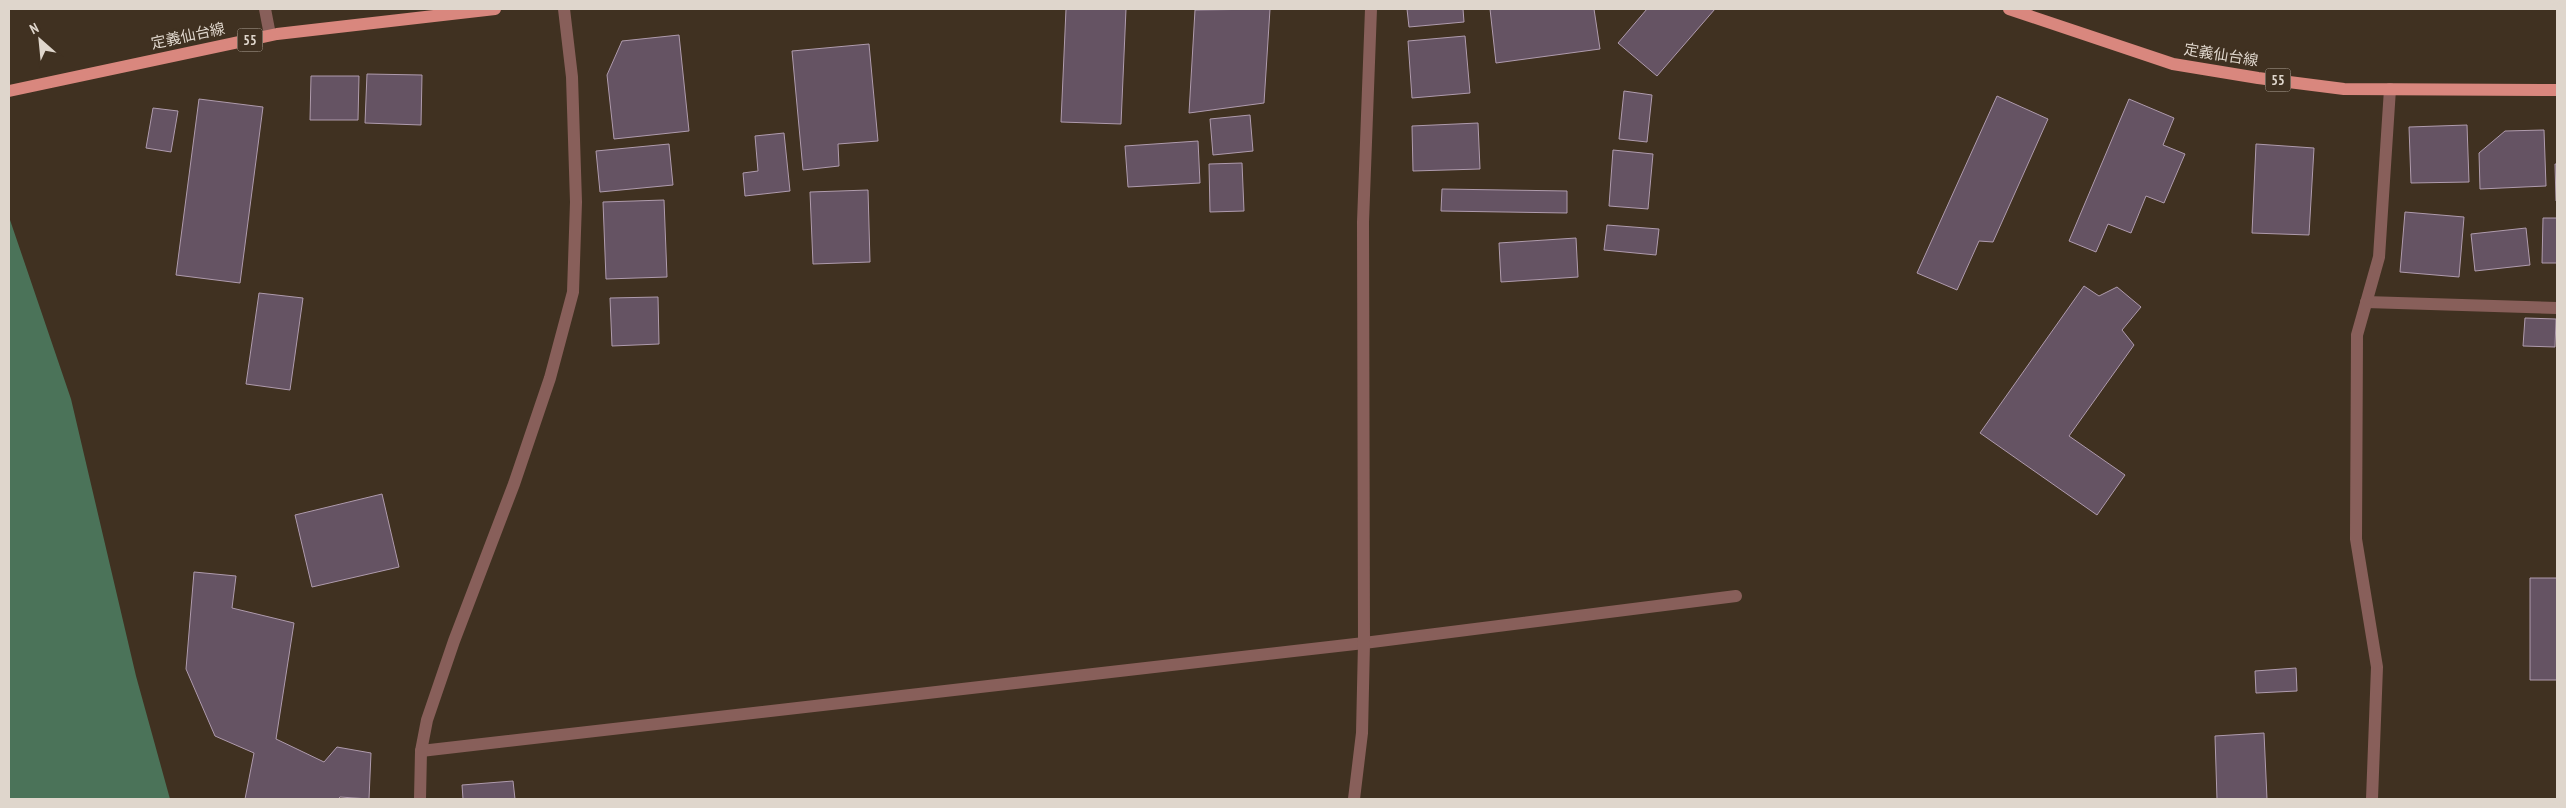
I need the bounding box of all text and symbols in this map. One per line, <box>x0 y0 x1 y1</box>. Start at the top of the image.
north arrow <box>15 15 65 65</box>
street label: 定義仙台線 <box>149 18 227 53</box>
text: N <box>27 19 42 38</box>
road number: 55 <box>238 28 262 52</box>
street label: 定義仙台線 <box>2183 39 2260 70</box>
road number: 55 <box>2266 68 2290 92</box>

